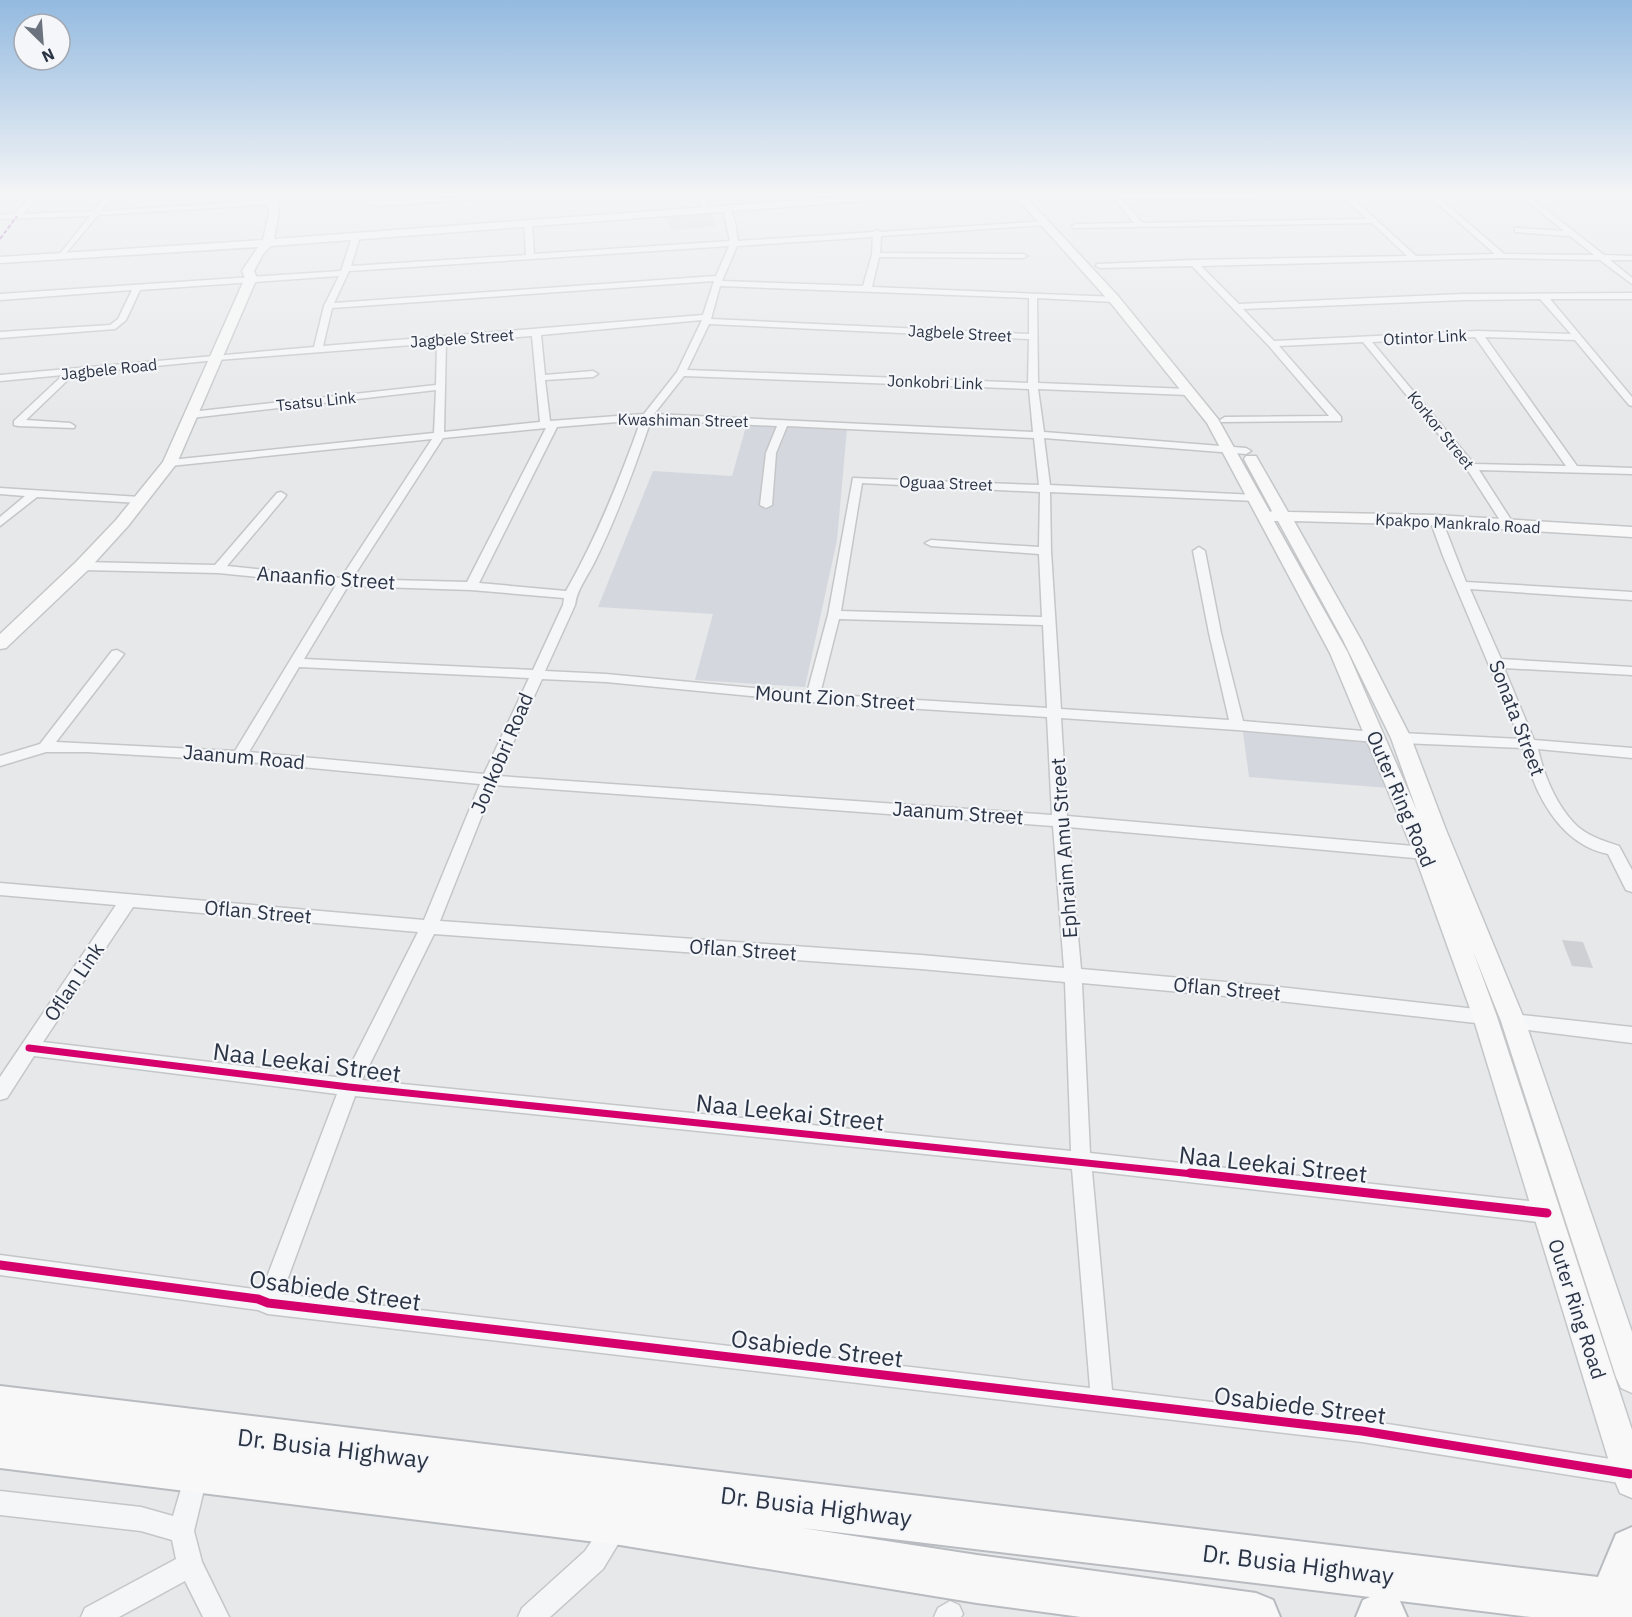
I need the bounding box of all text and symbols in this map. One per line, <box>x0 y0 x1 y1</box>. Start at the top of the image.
north arrow <box>12 12 72 72</box>
text: N <box>39 44 58 67</box>
street label: Jagbele Street <box>908 320 1012 346</box>
street label: Jagbele Street <box>409 324 515 352</box>
street label: Otintor Link <box>1383 325 1468 349</box>
street label: Jagbele Road <box>60 354 158 384</box>
street label: Jonkobri Link <box>887 370 984 394</box>
street label: Tsatsu Link <box>275 387 357 415</box>
street label: Korkor Street <box>1403 387 1479 473</box>
street label: Kwashiman Street <box>617 409 749 431</box>
street label: Oguaa Street <box>899 471 993 495</box>
street label: Kpakpo Mankralo Road <box>1375 509 1541 537</box>
street label: Anaanfio Street <box>256 559 396 596</box>
street label: Sonata Street <box>1483 656 1552 780</box>
street label: Mount Zion Street <box>754 678 916 717</box>
street label: Jonkobri Road <box>464 688 539 817</box>
street label: Outer Ring Road <box>1361 726 1442 871</box>
street label: Jaanum Road <box>182 738 306 775</box>
street label: Ephraim Amu Street <box>1044 757 1083 939</box>
street label: Jaanum Street <box>892 794 1024 831</box>
street label: Oflan Street <box>203 893 313 930</box>
street label: Oflan Street <box>688 932 798 967</box>
street label: Oflan Link <box>37 937 110 1026</box>
street label: Oflan Street <box>1172 970 1282 1007</box>
street label: Naa Leekai Street <box>211 1035 403 1089</box>
street label: Naa Leekai Street <box>694 1086 886 1138</box>
street label: Naa Leekai Street <box>1177 1138 1369 1190</box>
street label: Outer Ring Road <box>1542 1235 1613 1382</box>
street label: Osabiede Street <box>247 1262 423 1318</box>
street label: Osabiede Street <box>729 1322 905 1374</box>
street label: Osabiede Street <box>1212 1379 1388 1431</box>
street label: Dr. Busia Highway <box>236 1420 431 1476</box>
street label: Dr. Busia Highway <box>719 1478 914 1534</box>
street label: Dr. Busia Highway <box>1201 1536 1396 1592</box>

